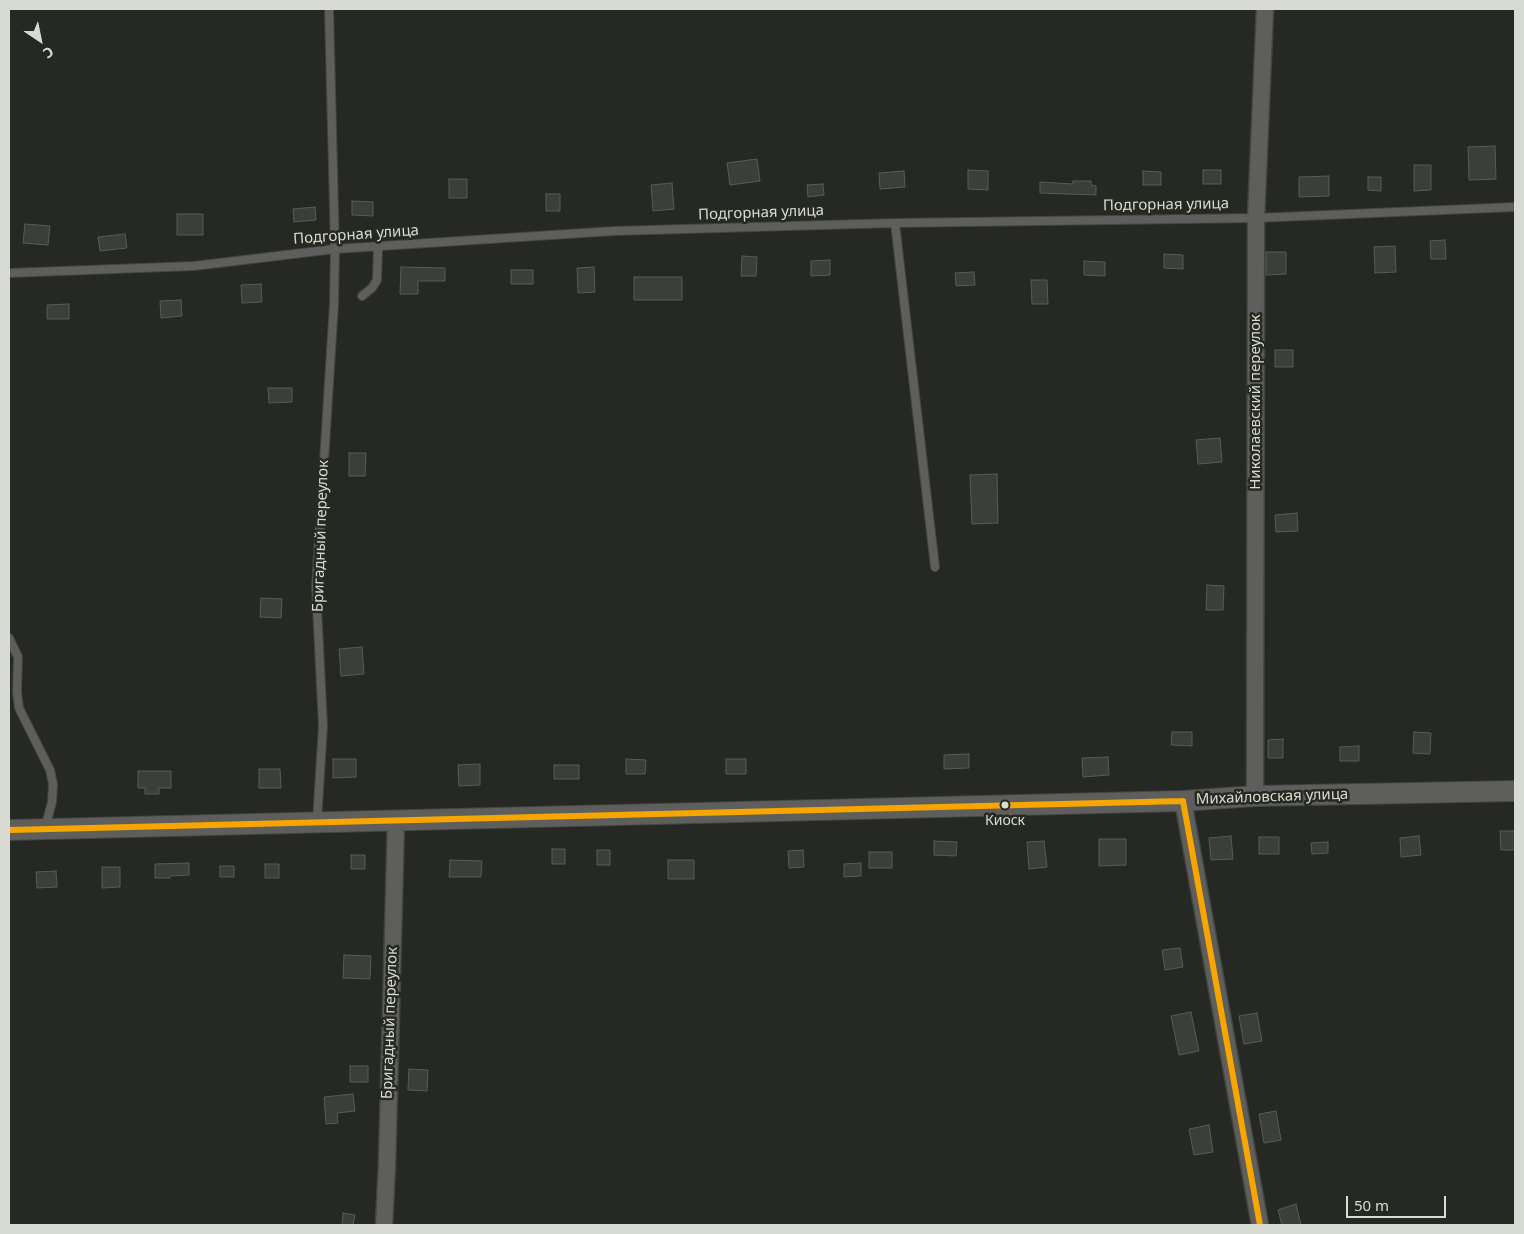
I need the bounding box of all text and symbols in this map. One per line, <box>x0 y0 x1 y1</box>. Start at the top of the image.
north arrow <box>15 15 65 65</box>
text: С <box>40 42 58 63</box>
street label: Подгорная улица <box>1103 195 1229 215</box>
street label: Подгорная улица <box>698 202 824 224</box>
street label: Подгорная улица <box>293 222 419 248</box>
street label: Николаевский переулок <box>1247 314 1265 490</box>
street label: Бригадный переулок <box>309 460 333 612</box>
street label: Михайловская улица <box>1195 785 1349 809</box>
marker: Киоск <box>1000 800 1010 810</box>
place label: Киоск <box>985 813 1025 829</box>
street label: Бригадный переулок <box>378 947 402 1099</box>
scale bar <box>1349 1186 1449 1218</box>
text: 50 m <box>1354 1195 1389 1215</box>

